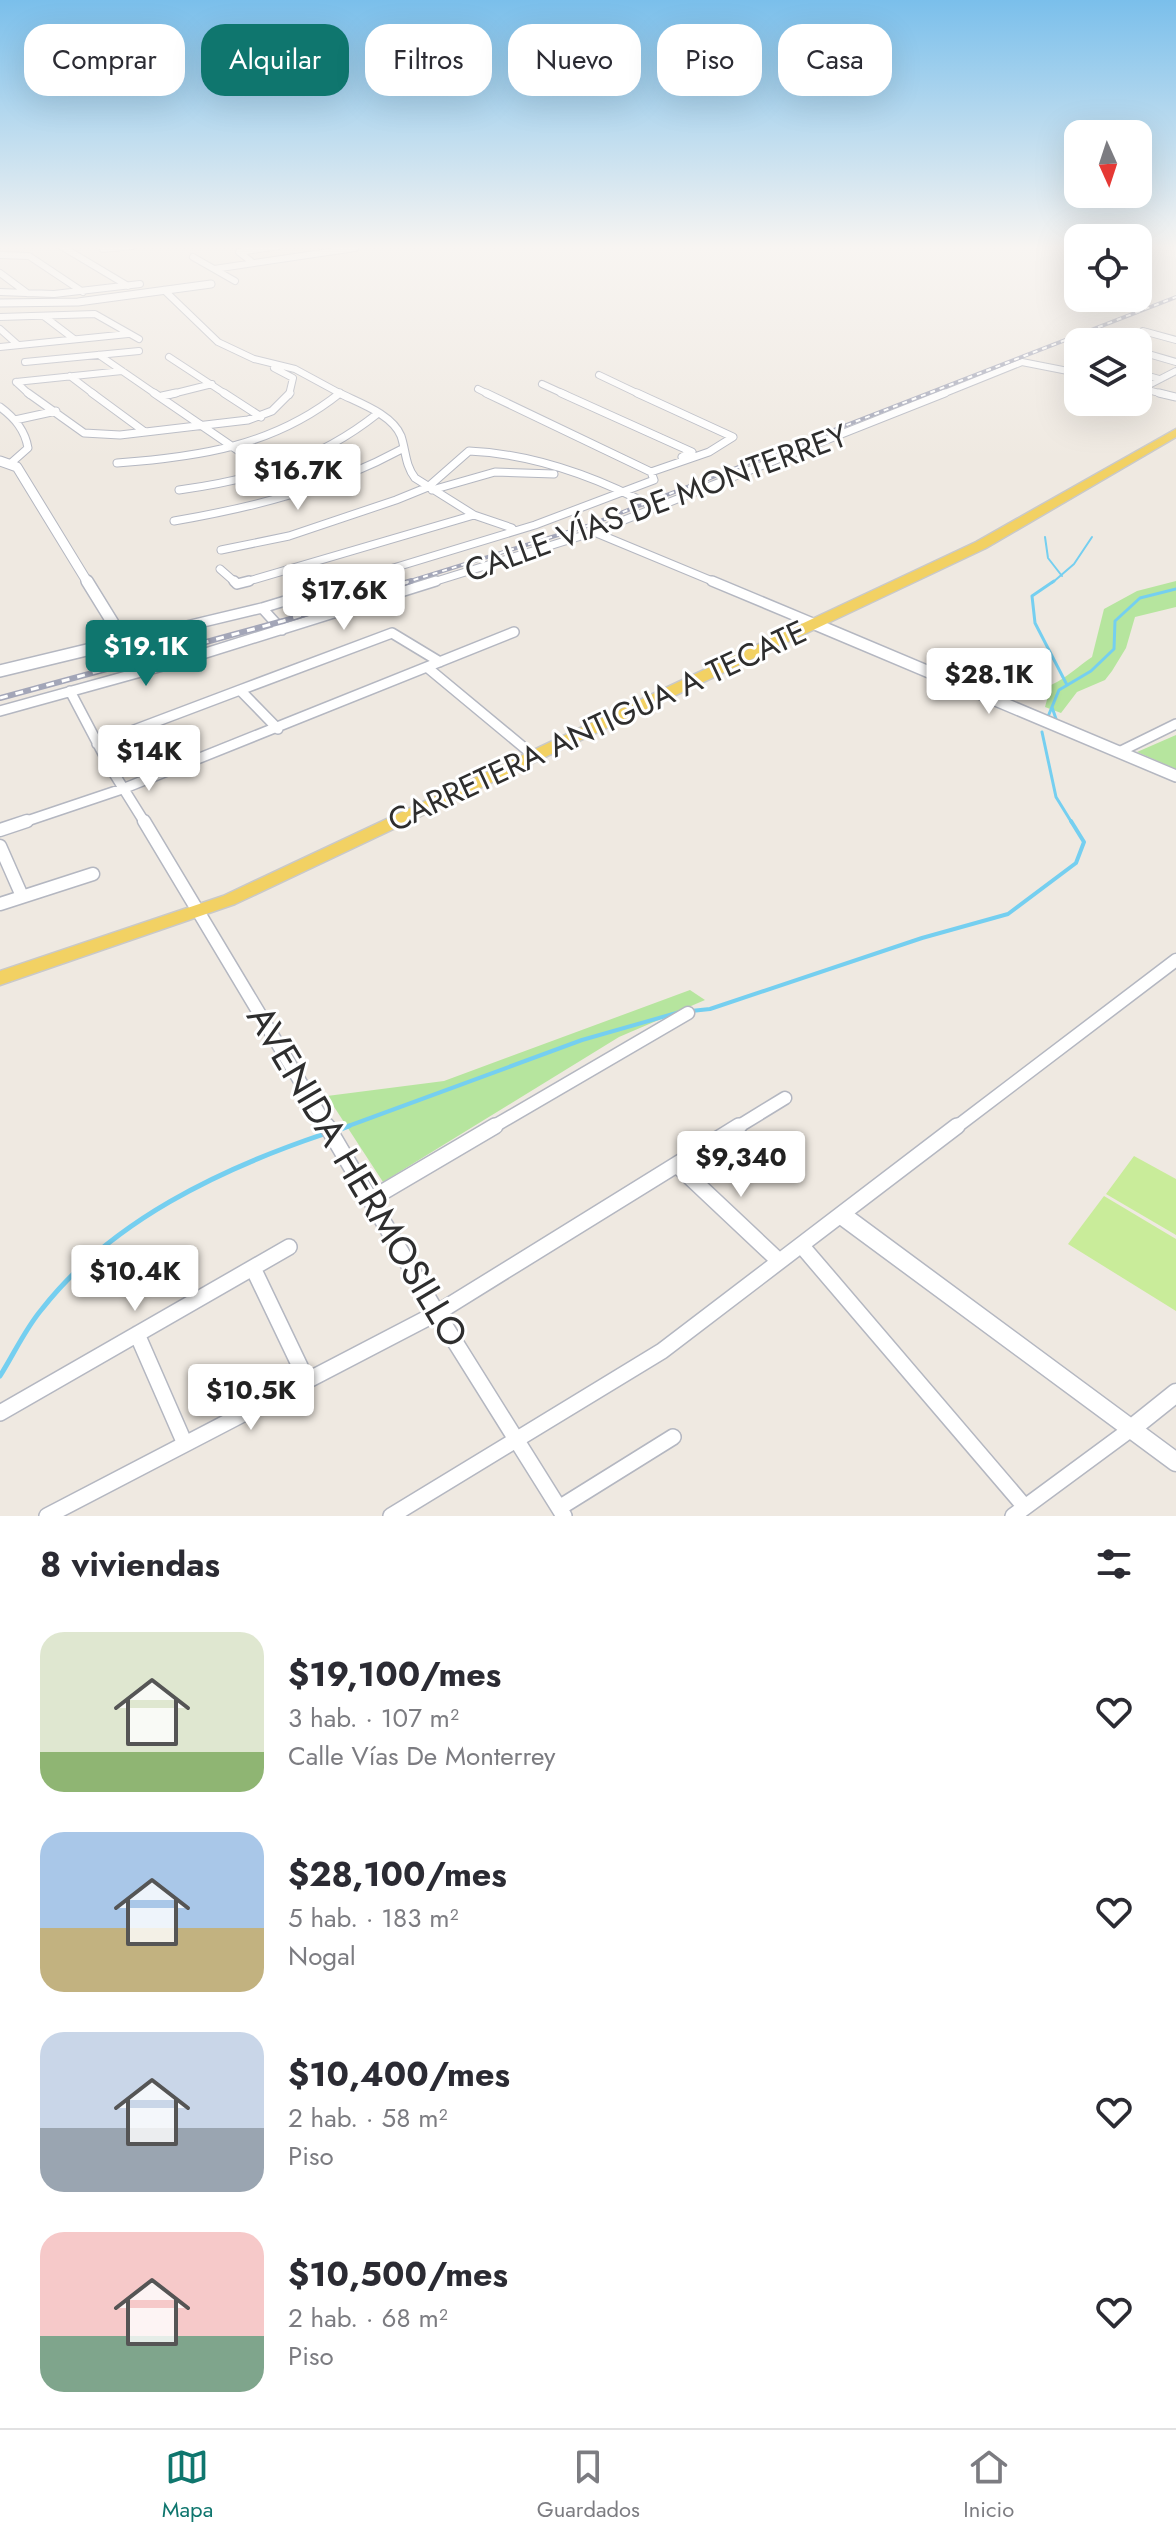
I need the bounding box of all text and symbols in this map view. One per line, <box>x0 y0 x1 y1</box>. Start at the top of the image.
chip: Comprar <box>24 24 185 96</box>
chip: Alquilar <box>201 24 349 96</box>
chip: Filtros <box>365 24 492 96</box>
chip: Nuevo <box>508 24 641 96</box>
chip: Piso <box>657 24 762 96</box>
chip: Casa <box>778 24 892 96</box>
north arrow <box>1064 120 1152 208</box>
map controls <box>1064 120 1152 416</box>
button: locate <box>1064 224 1152 312</box>
button: layers <box>1064 328 1152 416</box>
street label: CALLE VÍAS DE MONTERREY <box>458 412 854 594</box>
pin: $16.7K <box>233 444 363 512</box>
text: $16.7K <box>253 451 343 489</box>
pin: $17.6K <box>279 564 409 632</box>
text: $17.6K <box>301 571 387 609</box>
street label: CARRETERA ANTIGUA A TECATE <box>380 609 814 843</box>
pin: $19.1K <box>81 620 211 688</box>
text: $19.1K <box>104 627 188 665</box>
pin: $28.1K <box>924 648 1054 716</box>
text: $28.1K <box>945 655 1033 693</box>
pin: $14K <box>102 725 196 793</box>
text: $14K <box>116 732 182 770</box>
street label: AVENIDA HERMOSILLO <box>234 994 482 1358</box>
pin: $9,340 <box>676 1131 806 1199</box>
text: $9,340 <box>695 1138 787 1176</box>
pin: $10.4K <box>70 1245 200 1313</box>
text: $10.4K <box>89 1252 181 1290</box>
pin: $10.5K <box>186 1364 316 1432</box>
text: $10.5K <box>206 1371 296 1409</box>
text: 8 viviendas <box>40 1540 220 1589</box>
icon: filters <box>1092 1542 1136 1586</box>
text: $19,100/mes <box>288 1650 501 1699</box>
icon: home <box>104 1664 200 1760</box>
icon: heart <box>1092 1690 1136 1734</box>
text: 3 hab. · 107 m² <box>288 1699 459 1737</box>
text: Calle Vías De Monterrey <box>288 1737 555 1775</box>
text: $28,100/mes <box>288 1850 507 1899</box>
icon: home <box>104 1864 200 1960</box>
icon: heart <box>1092 1890 1136 1934</box>
text: 5 hab. · 183 m² <box>288 1899 459 1937</box>
text: Nogal <box>288 1937 356 1975</box>
text: $10,400/mes <box>288 2050 510 2099</box>
icon: home <box>104 2064 200 2160</box>
icon: heart <box>1092 2090 1136 2134</box>
text: 2 hab. · 58 m² <box>288 2099 447 2137</box>
text: Piso <box>288 2137 334 2175</box>
text: $10,500/mes <box>288 2250 508 2299</box>
icon: home <box>104 2264 200 2360</box>
icon: heart <box>1092 2290 1136 2334</box>
text: 2 hab. · 68 m² <box>288 2299 448 2337</box>
text: Piso <box>288 2337 334 2375</box>
tab: Mapa <box>162 2445 213 2525</box>
tab: Guardados <box>537 2445 640 2525</box>
tab: Inicio <box>963 2445 1014 2525</box>

